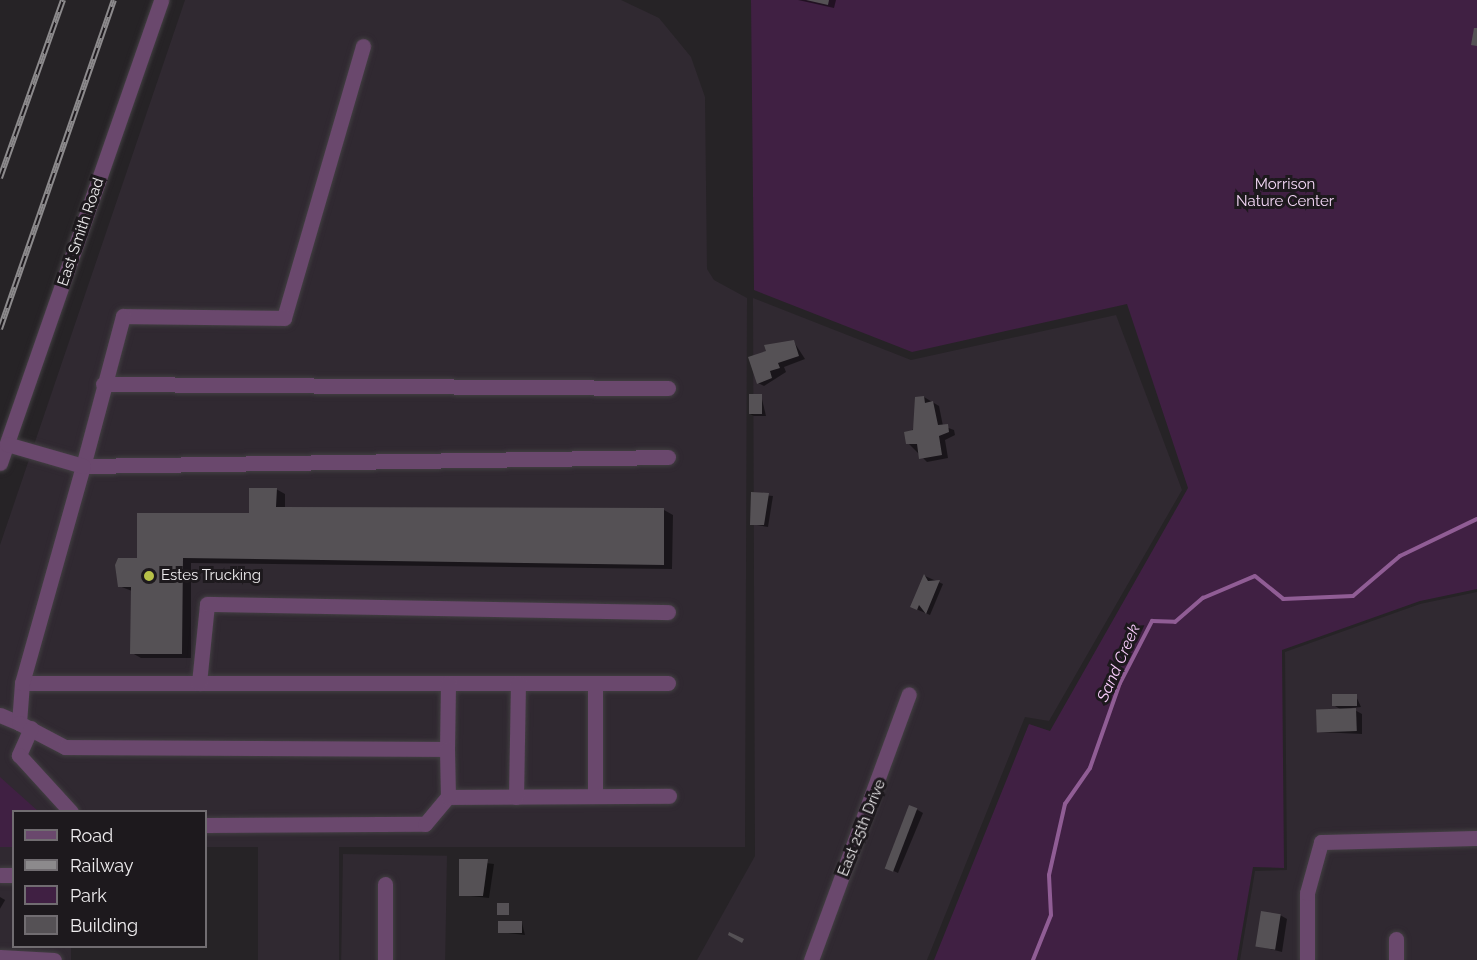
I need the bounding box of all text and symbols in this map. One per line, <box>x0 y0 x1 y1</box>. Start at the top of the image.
park label: Morrison Nature Center <box>1236 175 1334 210</box>
street label: East Smith Road <box>54 176 108 288</box>
place label: Estes Trucking <box>161 567 262 585</box>
marker: Estes Trucking <box>142 569 156 583</box>
water label: Sand Creek <box>1093 621 1145 705</box>
street label: East 25th Drive <box>834 777 890 879</box>
legend <box>12 810 207 948</box>
text: Road <box>70 825 113 846</box>
text: Railway <box>70 855 134 876</box>
text: Park <box>70 885 107 906</box>
text: Building <box>70 915 138 936</box>

